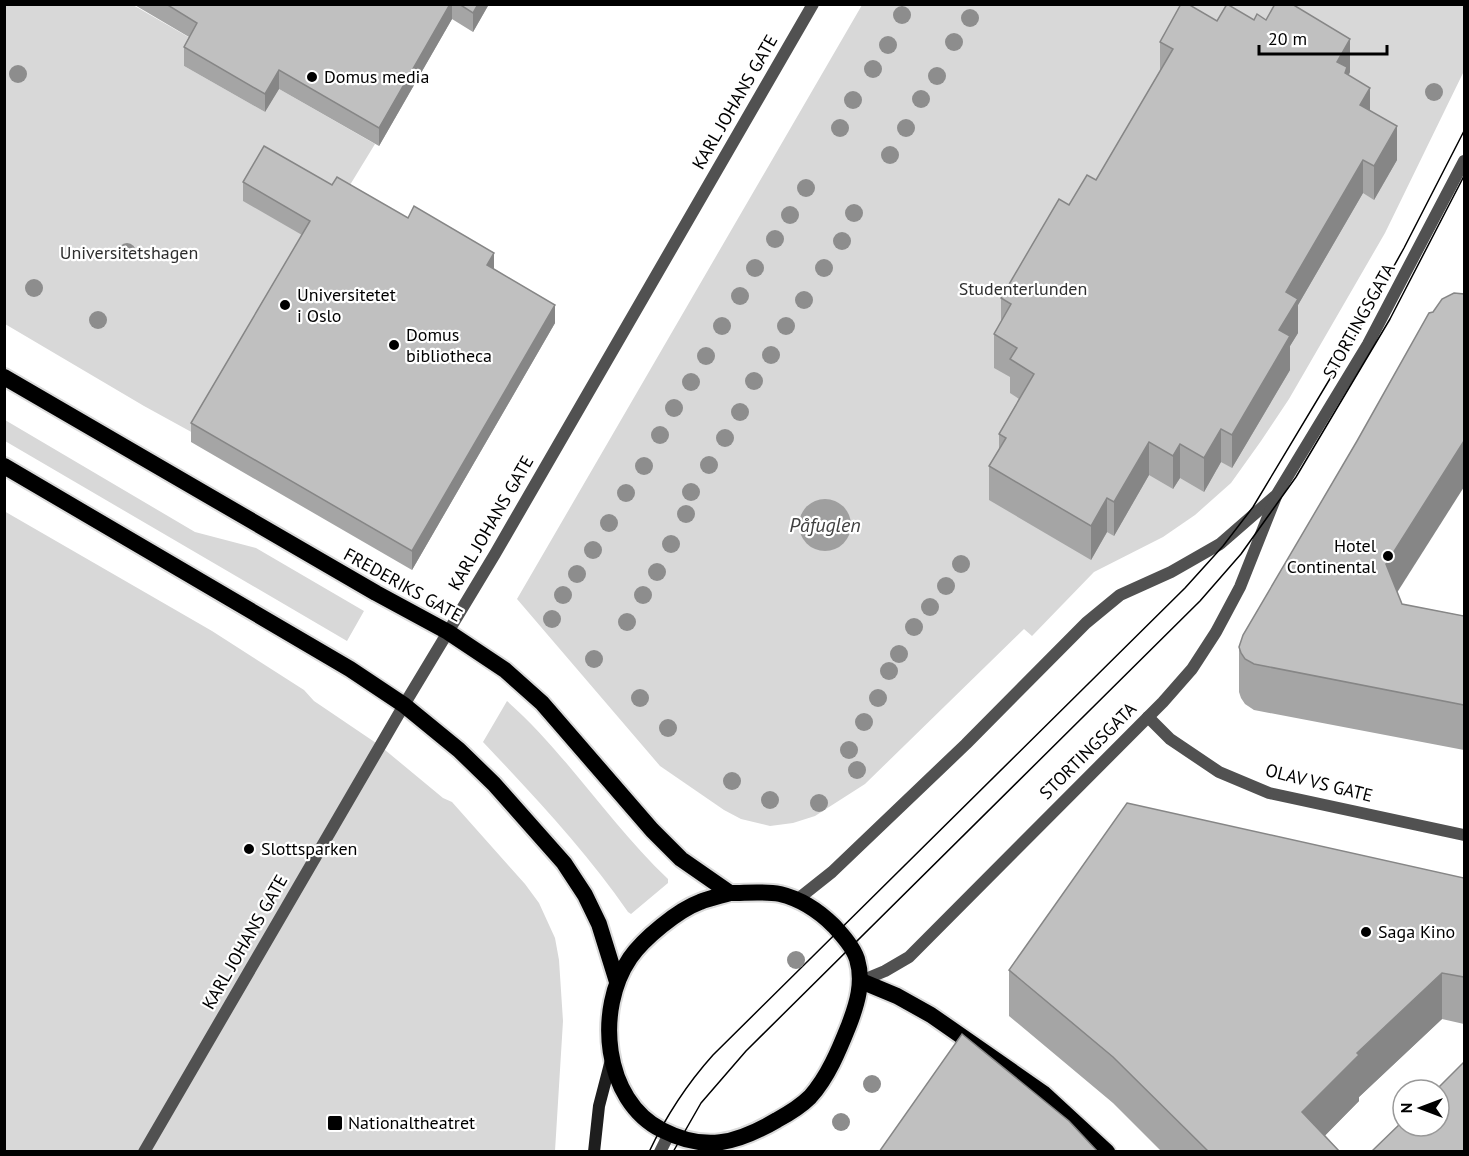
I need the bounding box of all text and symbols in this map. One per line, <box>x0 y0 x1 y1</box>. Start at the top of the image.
scale bar <box>1259 18 1386 56</box>
text: 20 m <box>1268 27 1307 50</box>
street label: KARL JOHANS GATE <box>687 30 782 173</box>
place label: Domus media <box>324 65 429 88</box>
marker: Domus media <box>305 70 319 84</box>
park label: Universitetshagen <box>60 241 198 264</box>
street label: STORTINGSGATA <box>1317 259 1400 382</box>
park label: Studenterlunden <box>959 277 1087 300</box>
place label: Universitetet i Oslo <box>297 283 396 327</box>
marker: Universitetet i Oslo <box>278 298 292 312</box>
place label: Domus bibliotheca <box>406 323 492 367</box>
marker: Domus bibliotheca <box>387 338 401 352</box>
street label: KARL JOHANS GATE <box>443 451 538 594</box>
water label: Påfuglen <box>789 512 861 538</box>
place label: Hotel Continental <box>1287 534 1377 578</box>
street label: FREDERIKS GATE <box>340 542 467 627</box>
marker: Hotel Continental <box>1381 549 1395 563</box>
street label: STORTINGSGATA <box>1034 697 1141 804</box>
street label: OLAV VS GATE <box>1263 758 1375 807</box>
place label: Slottsparken <box>261 837 357 860</box>
marker: Slottsparken <box>242 842 256 856</box>
street label: KARL JOHANS GATE <box>197 870 292 1013</box>
place label: Saga Kino <box>1378 920 1455 943</box>
marker: Saga Kino <box>1359 925 1373 939</box>
north arrow <box>1391 1078 1451 1138</box>
text: N <box>1396 1103 1416 1113</box>
place label: Nationaltheatret <box>348 1111 475 1134</box>
marker: Nationaltheatret <box>326 1114 344 1132</box>

